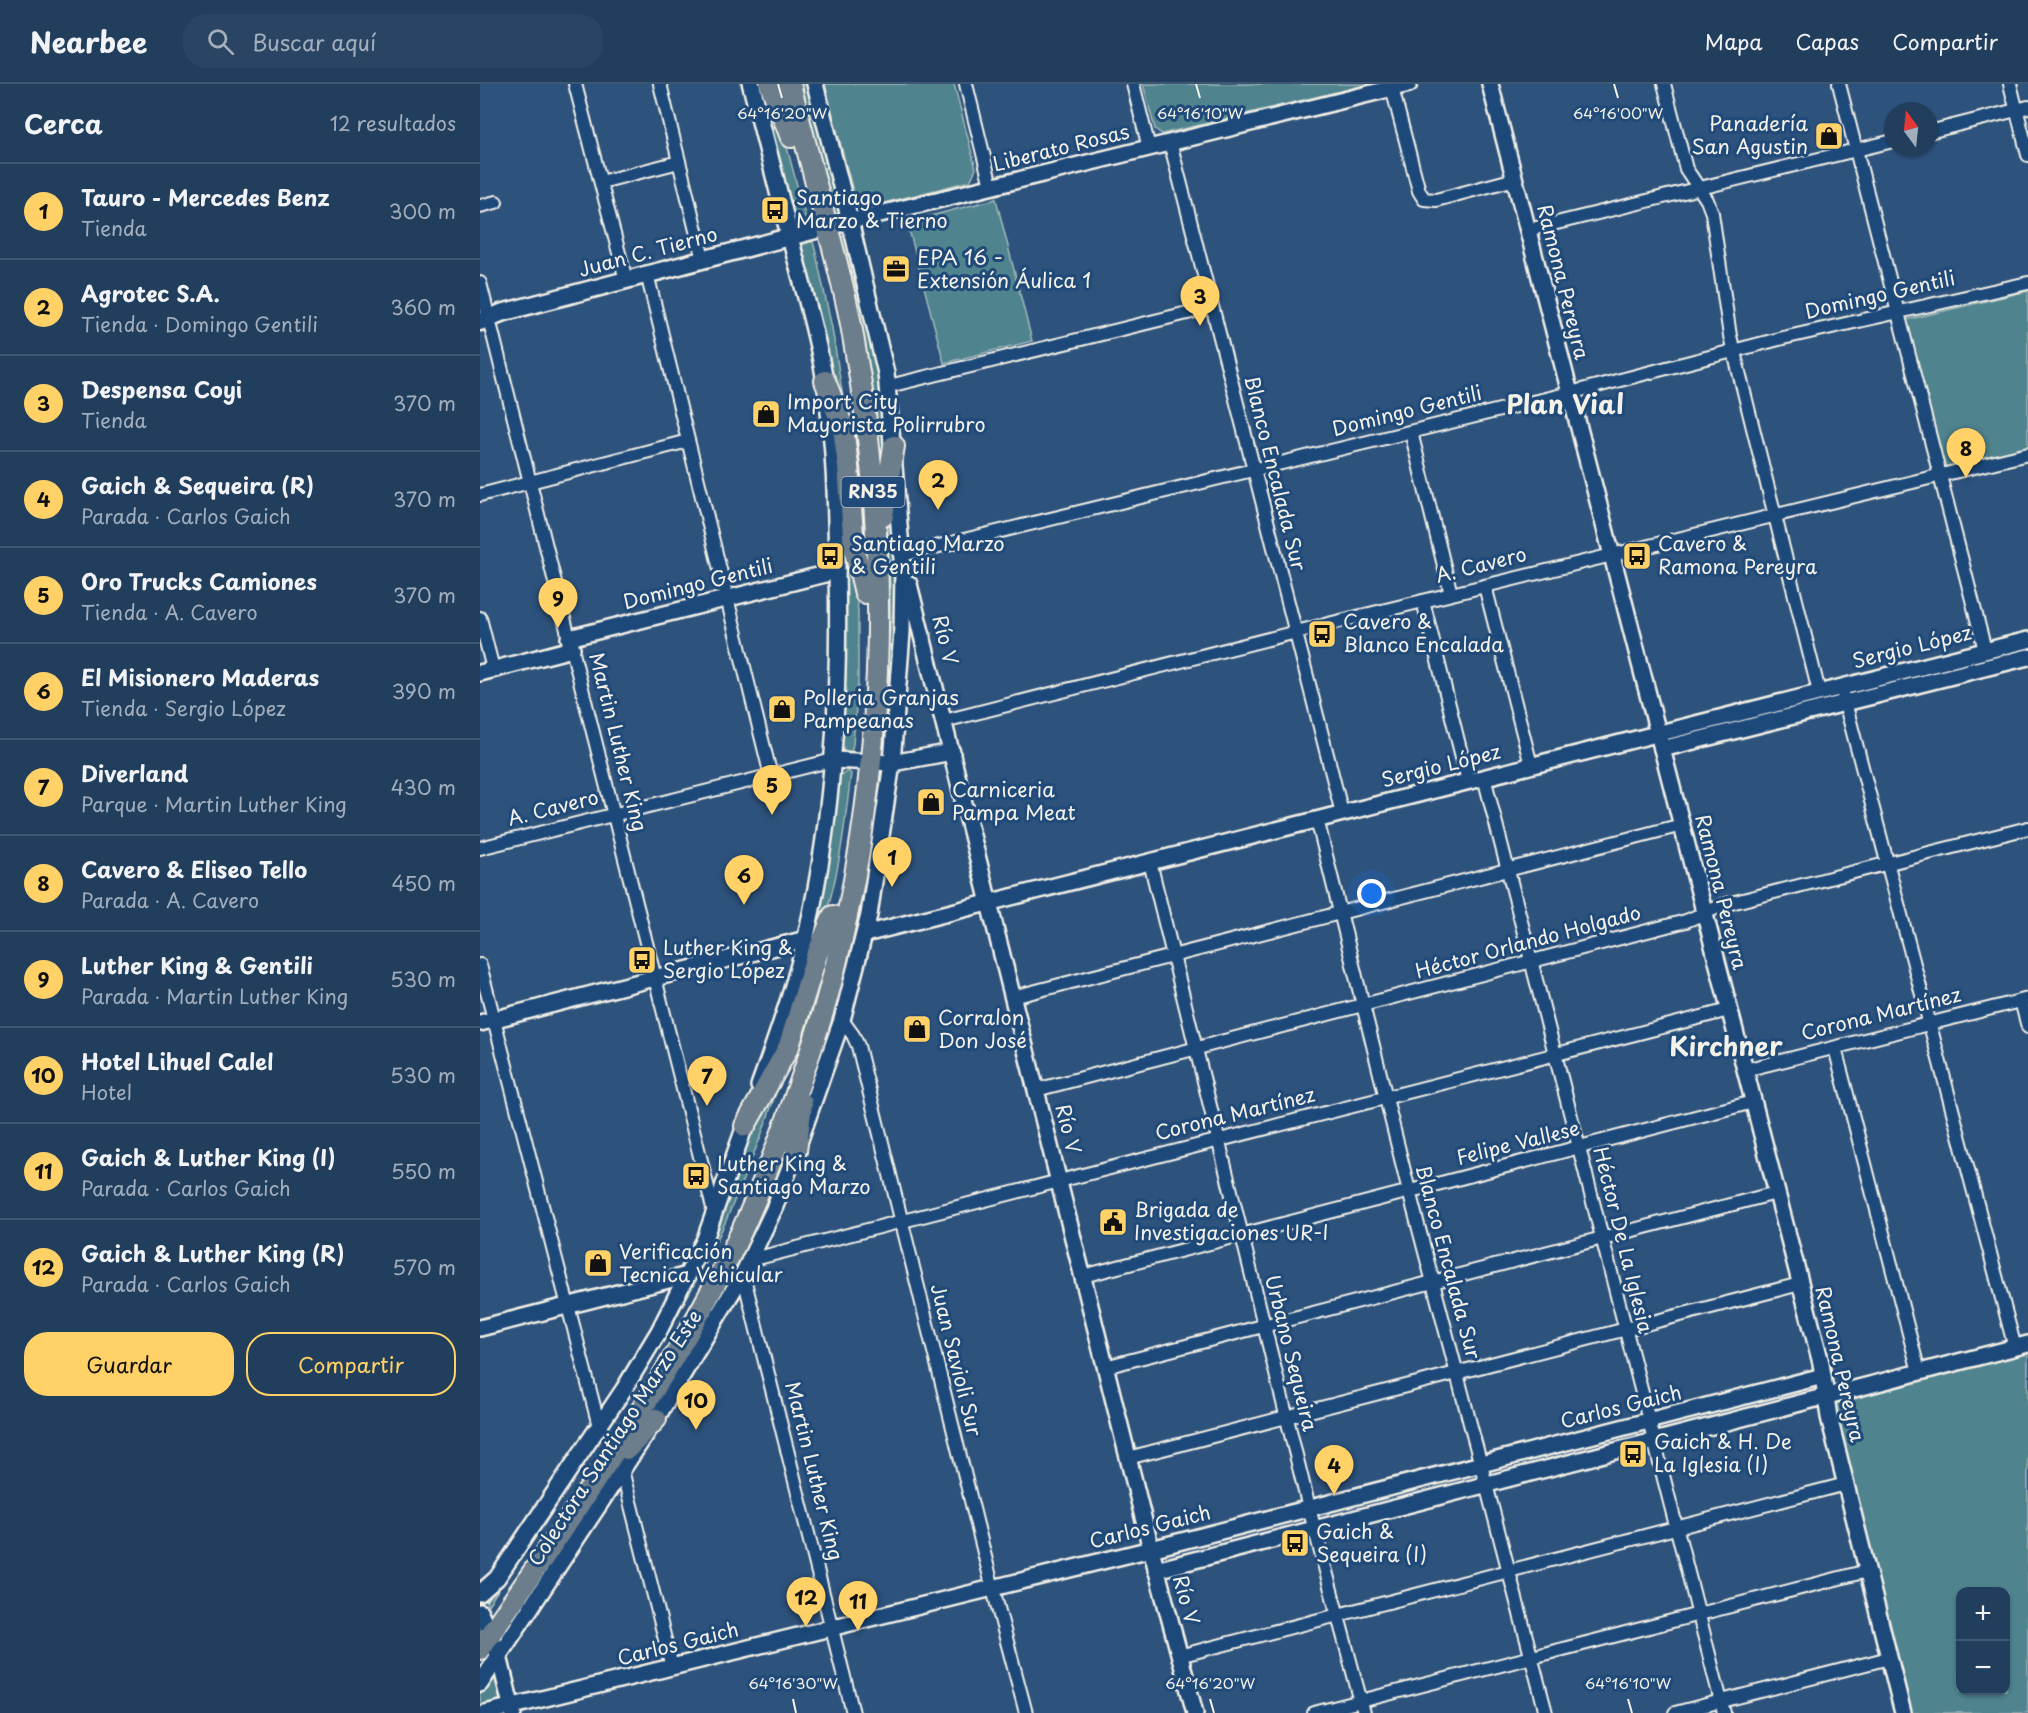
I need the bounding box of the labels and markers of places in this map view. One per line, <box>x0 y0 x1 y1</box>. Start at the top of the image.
place label: Panadería San Agustin <box>1691 108 1808 161</box>
shop icon: Panadería San Agustin <box>1813 120 1845 152</box>
place label: Santiago Marzo & Tierno <box>796 182 948 235</box>
bus stop icon: Santiago Marzo & Tierno <box>759 194 791 226</box>
place label: EPA 16 - Extensión Áulica 1 <box>917 242 1091 295</box>
office icon: EPA 16 - Extensión Áulica 1 <box>880 253 912 285</box>
pin: 3 <box>1180 276 1220 326</box>
place label: Import City Mayorista Polirrubro <box>787 386 986 439</box>
shop icon: Import City Mayorista Polirrubro <box>750 398 782 430</box>
pin: 8 <box>1946 428 1986 478</box>
pin: 2 <box>918 460 958 510</box>
place label: Santiago Marzo & Gentili <box>851 528 1005 581</box>
place label: Cavero & Ramona Pereyra <box>1658 528 1818 581</box>
bus stop icon: Santiago Marzo & Gentili <box>814 540 846 572</box>
bus stop icon: Cavero & Ramona Pereyra <box>1621 540 1653 572</box>
pin: 9 <box>538 578 578 628</box>
place label: Cavero & Blanco Encalada <box>1343 606 1504 659</box>
bus stop icon: Cavero & Blanco Encalada <box>1306 618 1338 650</box>
place label: Polleria Granjas Pampeanas <box>803 682 959 735</box>
shop icon: Polleria Granjas Pampeanas <box>766 693 798 725</box>
pin: 5 <box>752 766 792 815</box>
place label: Carniceria Pampa Meat <box>952 774 1076 827</box>
shop icon: Carniceria Pampa Meat <box>915 786 947 818</box>
pin: 1 <box>872 838 912 887</box>
pin: 6 <box>724 856 764 905</box>
place label: Luther King & Sergio López <box>663 932 793 985</box>
bus stop icon: Luther King & Sergio López <box>626 944 658 976</box>
place label: Corralon Don José <box>938 1002 1027 1055</box>
shop icon: Corralon Don José <box>901 1013 933 1045</box>
pin: 7 <box>688 1056 726 1106</box>
place label: Luther King & Santiago Marzo <box>717 1148 871 1201</box>
bus stop icon: Luther King & Santiago Marzo <box>680 1160 712 1192</box>
place label: Brigada de Investigaciones UR-I <box>1134 1194 1329 1247</box>
public building icon: Brigada de Investigaciones UR-I <box>1097 1206 1129 1238</box>
place label: Verificación Tecnica Vehicular <box>619 1236 782 1289</box>
shop icon: Verificación Tecnica Vehicular <box>582 1247 614 1279</box>
pin: 10 <box>676 1380 716 1430</box>
place label: Gaich & H. De La Iglesia (I) <box>1654 1426 1792 1479</box>
bus stop icon: Gaich & H. De La Iglesia (I) <box>1617 1438 1649 1470</box>
pin: 4 <box>1314 1446 1354 1495</box>
place label: Gaich & Sequeira (I) <box>1316 1516 1427 1569</box>
bus stop icon: Gaich & Sequeira (I) <box>1279 1527 1311 1559</box>
pin: 12 <box>786 1578 826 1627</box>
pin: 11 <box>838 1582 878 1631</box>

